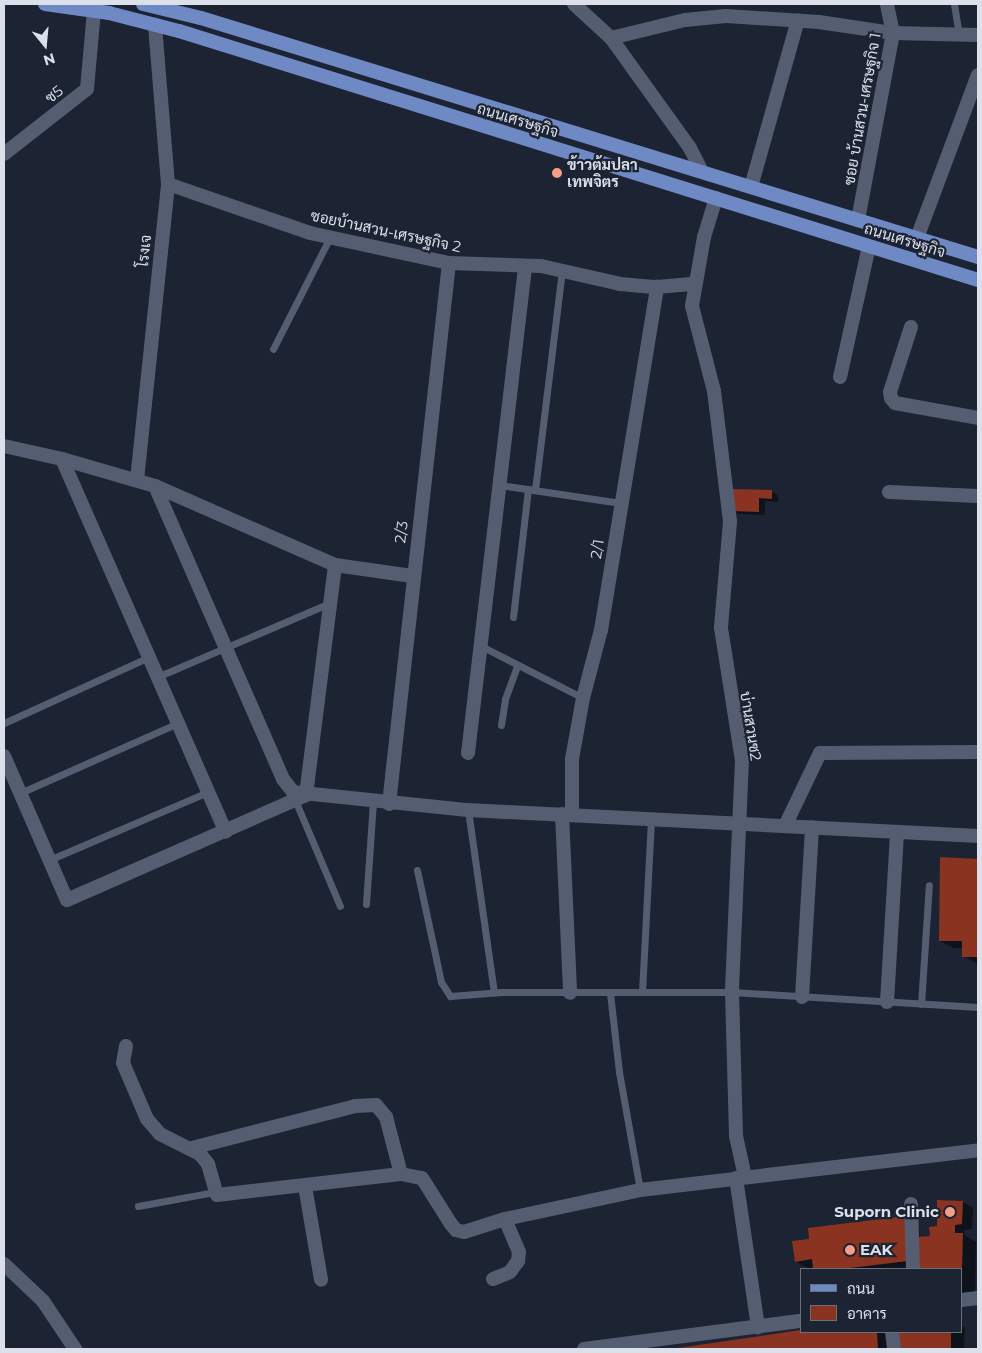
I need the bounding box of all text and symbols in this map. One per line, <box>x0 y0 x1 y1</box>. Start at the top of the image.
north arrow <box>20 20 70 70</box>
street label: ซอย บ้านสวน-เศรษฐกิจ 1 <box>840 31 884 187</box>
text: N <box>41 49 57 70</box>
street label: ซ5 <box>41 81 67 107</box>
street label: ถนนเศรษฐกิจ <box>475 99 561 141</box>
place label: ข้าวต้มปลา เทพจิตร <box>567 155 638 190</box>
marker: ข้าวต้มปลา เทพจิตร <box>551 167 563 179</box>
street label: ซอยบ้านสวน-เศรษฐกิจ 2 <box>309 206 463 256</box>
street label: ถนนเศรษฐกิจ <box>862 219 948 261</box>
street label: โรงเจ <box>133 234 155 268</box>
street label: 2/3 <box>391 520 411 544</box>
street label: 2/1 <box>587 538 607 560</box>
street label: บ่านสวนซ2 <box>737 690 765 762</box>
place label: Suporn Clinic <box>834 1203 939 1221</box>
marker: Suporn Clinic <box>943 1205 957 1219</box>
place label: EAK <box>860 1241 893 1259</box>
marker: EAK <box>844 1244 856 1256</box>
legend <box>800 1268 962 1333</box>
text: ถนน <box>847 1279 875 1298</box>
text: อาคาร <box>847 1304 887 1323</box>

